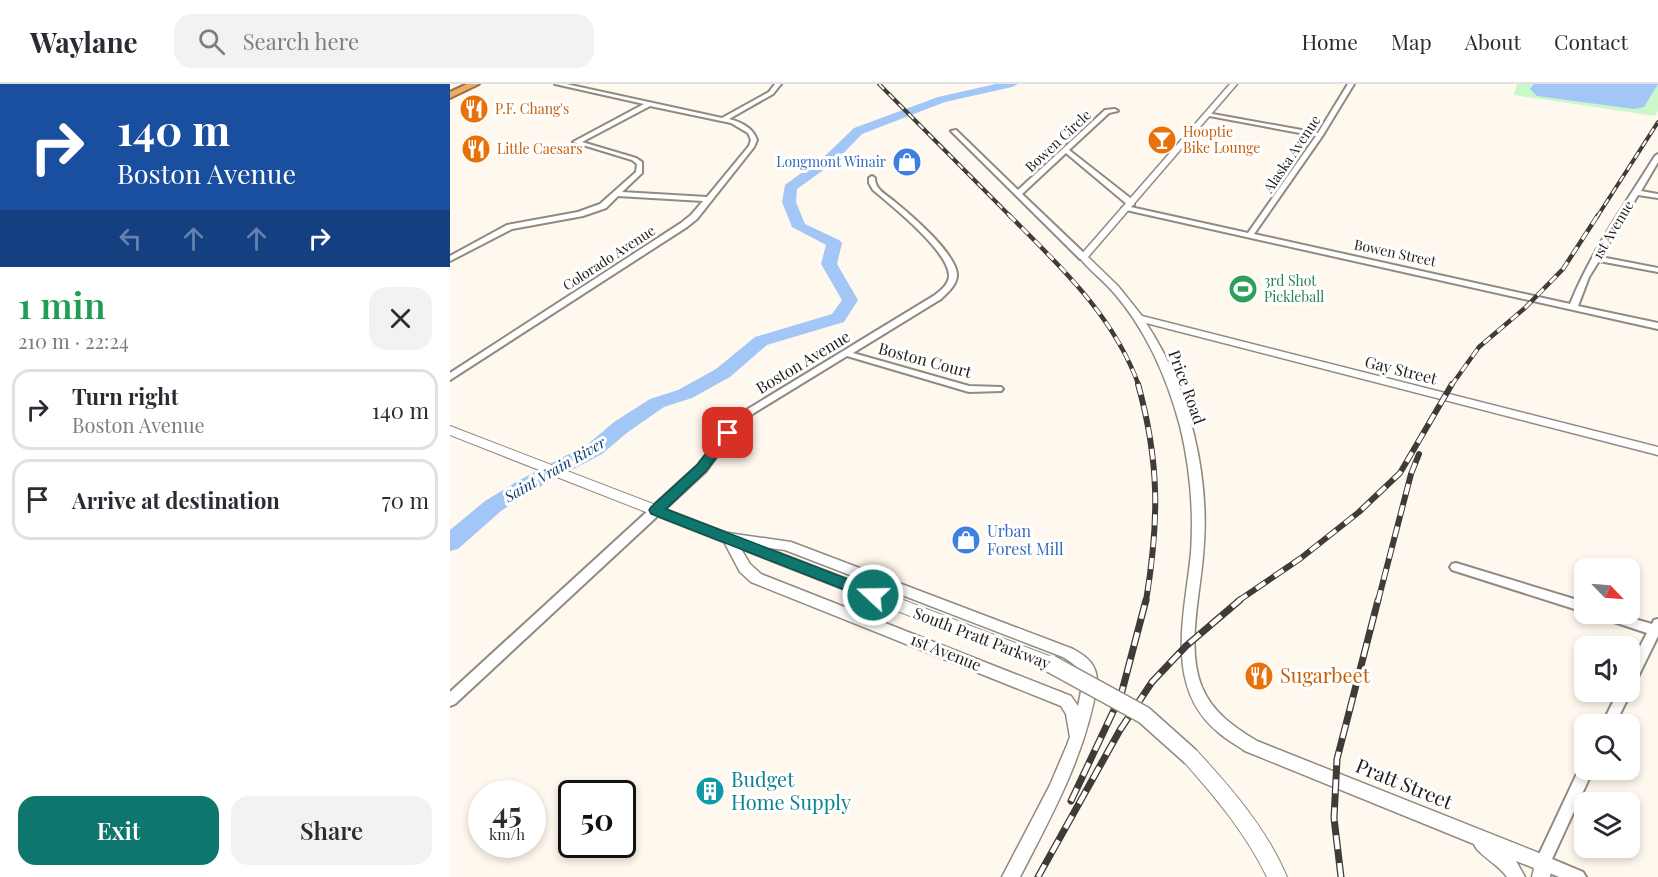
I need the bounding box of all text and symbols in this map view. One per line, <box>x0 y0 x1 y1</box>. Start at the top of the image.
search box <box>174 14 594 68</box>
text: Waylane <box>30 23 138 60</box>
icon: search <box>195 25 228 58</box>
text: Search here <box>243 26 359 56</box>
text: Home <box>1302 27 1358 55</box>
text: Map <box>1391 27 1432 55</box>
text: About <box>1465 27 1521 55</box>
text: Contact <box>1554 27 1628 55</box>
restaurant icon: P.F. Chang's <box>458 93 490 125</box>
place label: P.F. Chang's <box>495 99 569 118</box>
text: 140 m <box>117 101 230 157</box>
street label: Bowen Circle <box>1021 105 1095 176</box>
icon: right <box>18 108 96 186</box>
street label: Alaska Avenue <box>1258 111 1325 197</box>
place label: Hooptie Bike Lounge <box>1183 122 1260 157</box>
bar icon: Hooptie Bike Lounge <box>1146 124 1178 156</box>
restaurant icon: Little Caesars <box>460 133 492 165</box>
place label: Little Caesars <box>497 139 583 158</box>
shop icon: Longmont Winair <box>891 146 923 178</box>
place label: Longmont Winair <box>776 152 887 171</box>
text: Boston Avenue <box>117 155 296 191</box>
street label: 1st Avenue <box>1588 197 1638 263</box>
street label: Colorado Avenue <box>559 220 659 295</box>
icon: left <box>114 222 147 255</box>
icon: ahead <box>177 222 210 255</box>
icon: ahead <box>240 222 273 255</box>
icon: right <box>303 222 336 255</box>
street label: Bowen Street <box>1352 235 1439 271</box>
place label: 3rd Shot Pickleball <box>1264 271 1324 306</box>
sports icon: 3rd Shot Pickleball <box>1227 273 1259 305</box>
text: 1 min <box>18 280 106 328</box>
button: close <box>369 287 432 350</box>
street label: Boston Avenue <box>752 325 854 398</box>
text: 210 m · 22:24 <box>18 327 129 354</box>
street label: Boston Court <box>876 337 974 382</box>
street label: Price Road <box>1164 347 1211 427</box>
street label: Gay Street <box>1363 350 1440 389</box>
text: Turn right <box>72 381 178 411</box>
icon: right <box>21 393 54 426</box>
text: 140 m <box>372 395 429 425</box>
pin <box>702 407 753 458</box>
text: Boston Avenue <box>72 411 205 438</box>
icon: arrive <box>711 416 744 449</box>
water label: Saint Vrain River <box>499 432 609 507</box>
icon: arrive <box>21 483 54 516</box>
text: Arrive at destination <box>72 485 280 515</box>
text: 70 m <box>382 485 429 515</box>
place label: Urban Forest Mill <box>987 520 1064 559</box>
shop icon: Urban Forest Mill <box>950 524 982 556</box>
north arrow <box>1574 558 1640 624</box>
map controls <box>1574 558 1640 858</box>
position arrow <box>841 563 905 627</box>
street label: South Pratt Parkway <box>910 602 1054 673</box>
street label: 1st Avenue <box>908 628 985 675</box>
button: sound <box>1574 636 1640 702</box>
restaurant icon: Sugarbeet <box>1243 660 1275 692</box>
place label: Sugarbeet <box>1280 661 1371 688</box>
button: search <box>1574 714 1640 780</box>
street label: Pratt Street <box>1352 751 1458 815</box>
place label: Budget Home Supply <box>731 765 851 815</box>
building icon: Budget Home Supply <box>694 775 726 807</box>
speed limit sign: 50 <box>558 780 636 858</box>
text: 45 <box>492 792 522 832</box>
button: layers <box>1574 792 1640 858</box>
button: Exit <box>18 796 219 865</box>
button: Share <box>231 796 432 865</box>
text: km/h <box>489 824 525 844</box>

